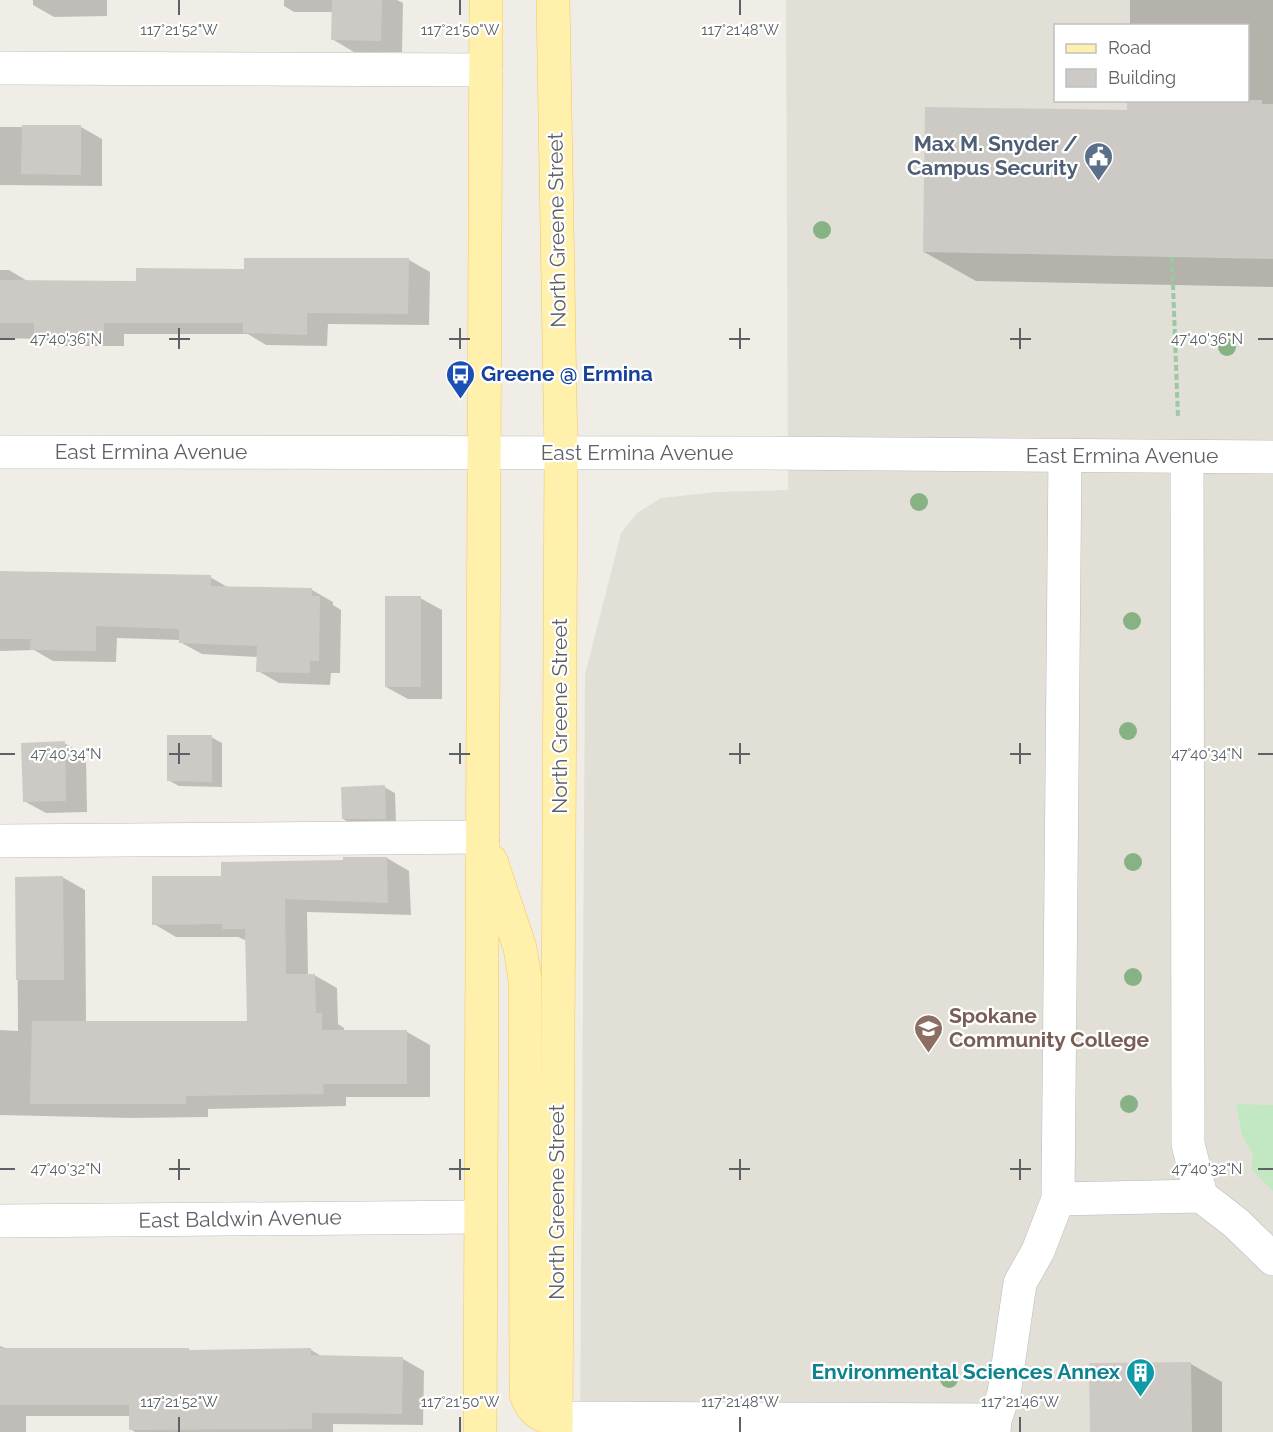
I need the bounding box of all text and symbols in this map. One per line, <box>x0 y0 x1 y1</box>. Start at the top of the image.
text: 117°21'52"W <box>140 21 218 39</box>
text: 117°21'50"W <box>421 21 500 39</box>
text: 117°21'48"W <box>701 21 779 39</box>
legend <box>1054 24 1249 102</box>
text: Road <box>1108 37 1151 58</box>
text: Building <box>1108 67 1176 88</box>
place label: Max M. Snyder / Campus Security <box>907 131 1078 180</box>
street label: North Greene Street <box>542 132 571 328</box>
public building icon: Max M. Snyder / Campus Security <box>1083 140 1115 182</box>
text: 47°40'36"N <box>30 330 102 348</box>
text: 47°40'36"N <box>1171 330 1243 348</box>
bus stop icon: Greene @ Ermina <box>444 358 476 400</box>
place label: Greene @ Ermina <box>481 361 653 386</box>
street label: East Ermina Avenue <box>55 439 247 464</box>
street label: East Ermina Avenue <box>541 440 733 465</box>
street label: East Ermina Avenue <box>1026 443 1218 468</box>
street label: North Greene Street <box>547 618 572 814</box>
text: 47°40'34"N <box>30 745 102 763</box>
text: 47°40'34"N <box>1171 745 1243 763</box>
place label: Spokane Community College <box>949 1003 1150 1052</box>
school or university icon: Spokane Community College <box>912 1012 944 1054</box>
street label: North Greene Street <box>544 1104 569 1300</box>
text: 47°40'32"N <box>31 1160 101 1178</box>
text: 47°40'32"N <box>1172 1160 1242 1178</box>
street label: East Baldwin Avenue <box>138 1204 342 1233</box>
building icon: Environmental Sciences Annex <box>1125 1356 1157 1398</box>
place label: Environmental Sciences Annex <box>811 1359 1121 1384</box>
text: 117°21'52"W <box>140 1393 218 1411</box>
text: 117°21'50"W <box>421 1393 500 1411</box>
text: 117°21'48"W <box>701 1393 779 1411</box>
text: 117°21'46"W <box>981 1393 1059 1411</box>

